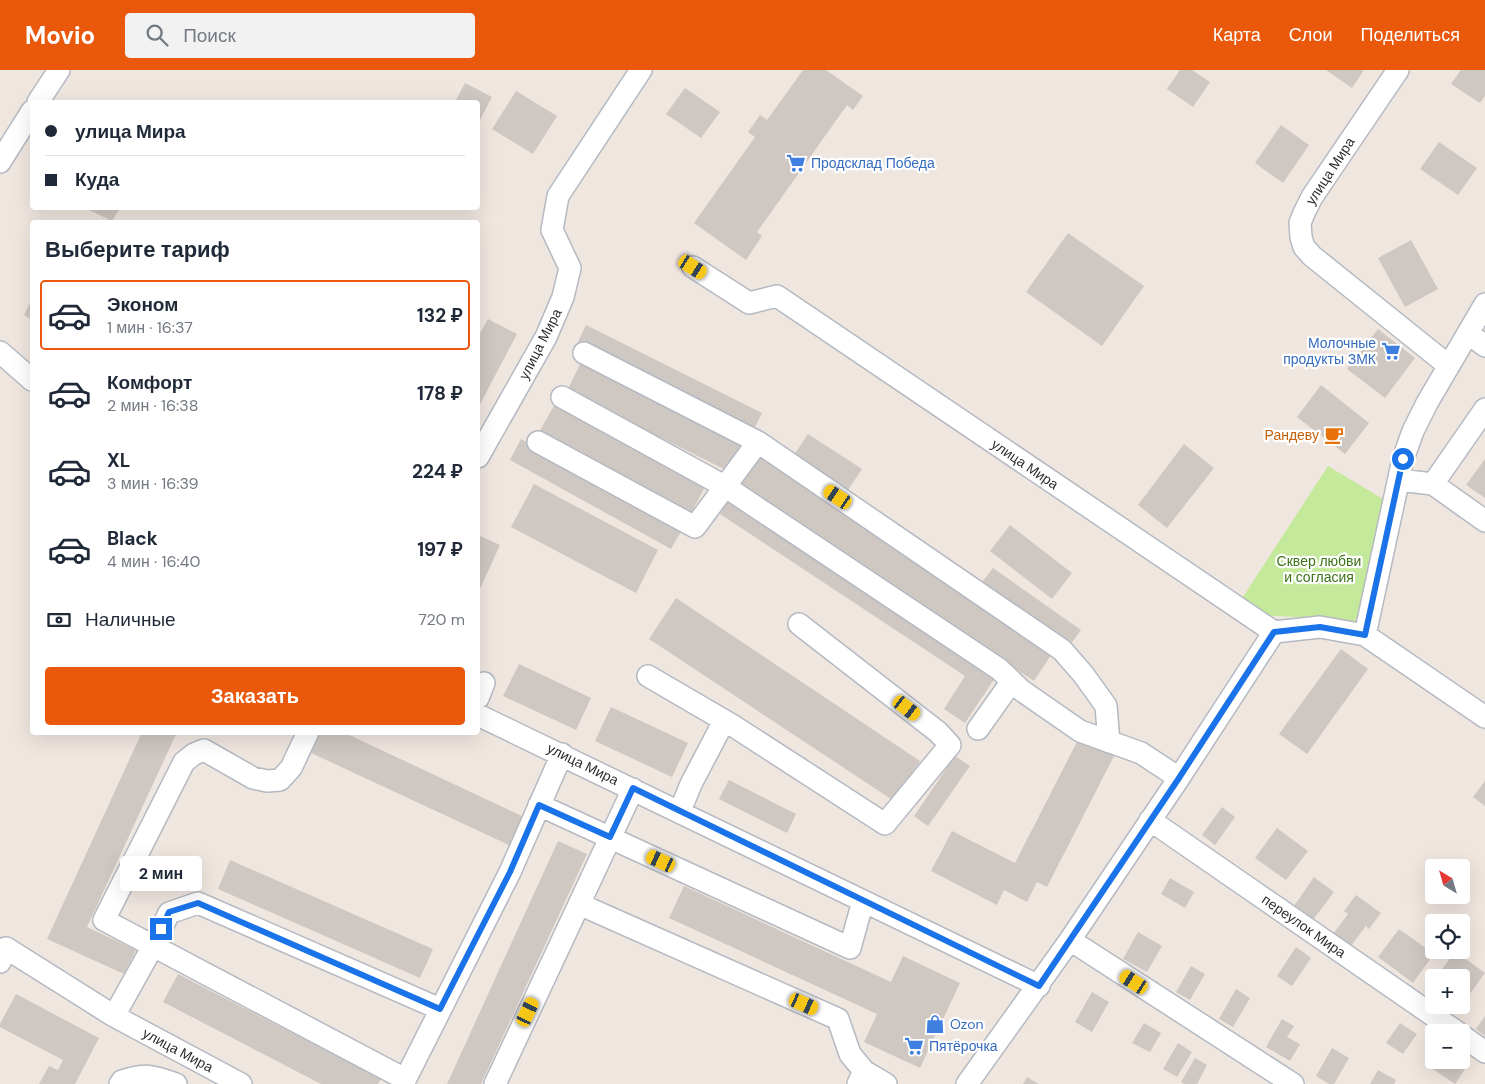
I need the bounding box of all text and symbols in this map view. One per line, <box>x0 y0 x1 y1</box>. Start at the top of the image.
search box <box>125 13 475 58</box>
text: Movio <box>25 20 95 51</box>
icon: search <box>143 21 171 49</box>
text: Поиск <box>183 23 236 48</box>
text: Карта <box>1213 23 1261 47</box>
text: Слои <box>1289 23 1333 47</box>
text: Поделиться <box>1361 23 1460 47</box>
text: улица Мира <box>75 119 186 144</box>
street label: улица Мира <box>1301 134 1359 208</box>
supermarket icon: Продсклад Победа <box>785 152 807 174</box>
place label: Продсклад Победа <box>811 154 935 172</box>
text: Куда <box>75 167 119 192</box>
text: Выберите тариф <box>45 235 230 264</box>
car <box>676 253 709 281</box>
text: Эконом <box>107 292 178 317</box>
icon: car <box>47 293 92 338</box>
text: 132 ₽ <box>417 303 463 328</box>
street label: улица Мира <box>514 305 566 383</box>
text: 1 мин · 16:37 <box>107 317 193 338</box>
place label: Молочные продукты ЗМК <box>1283 334 1377 368</box>
supermarket icon: Молочные продукты ЗМК <box>1380 340 1402 362</box>
text: Комфорт <box>107 370 192 395</box>
icon: car <box>47 371 92 416</box>
text: 178 ₽ <box>417 381 463 406</box>
text: 2 мин · 16:38 <box>107 395 198 416</box>
cafe icon: Рандеву <box>1323 424 1345 446</box>
place label: Рандеву <box>1265 426 1319 444</box>
street label: улица Мира <box>988 435 1062 493</box>
text: XL <box>107 448 130 473</box>
route start <box>1392 448 1414 470</box>
icon: car <box>47 449 92 494</box>
text: 224 ₽ <box>412 459 463 484</box>
text: 3 мин · 16:39 <box>107 473 198 494</box>
car <box>821 482 854 512</box>
text: Black <box>107 526 158 551</box>
icon: car <box>47 527 92 572</box>
text: 197 ₽ <box>417 537 463 562</box>
text: 4 мин · 16:40 <box>107 551 200 572</box>
park label: Сквер любви и согласия <box>1277 552 1361 586</box>
icon: cash <box>45 606 73 634</box>
text: Наличные <box>85 607 176 632</box>
text: 720 m <box>418 609 465 630</box>
button: Заказать <box>45 667 465 725</box>
car <box>890 693 923 723</box>
street label: улица Мира <box>544 739 622 789</box>
car <box>644 848 677 874</box>
callout: 2 мин <box>120 856 202 892</box>
north arrow <box>1425 859 1470 904</box>
map controls <box>1425 859 1470 1069</box>
text: 2 мин <box>139 863 183 884</box>
street label: переулок Мира <box>1258 890 1350 962</box>
button: locate <box>1425 914 1470 959</box>
route end <box>150 918 172 940</box>
car <box>1117 968 1150 996</box>
button: + <box>1425 969 1470 1014</box>
car <box>787 991 820 1017</box>
car <box>514 995 541 1029</box>
shop icon: Ozon <box>924 1013 946 1035</box>
place label: Ozon <box>950 1015 984 1033</box>
street label: улица Мира <box>140 1024 217 1076</box>
button: − <box>1425 1024 1470 1069</box>
supermarket icon: Пятёрочка <box>903 1035 925 1057</box>
place label: Пятёрочка <box>929 1037 998 1055</box>

